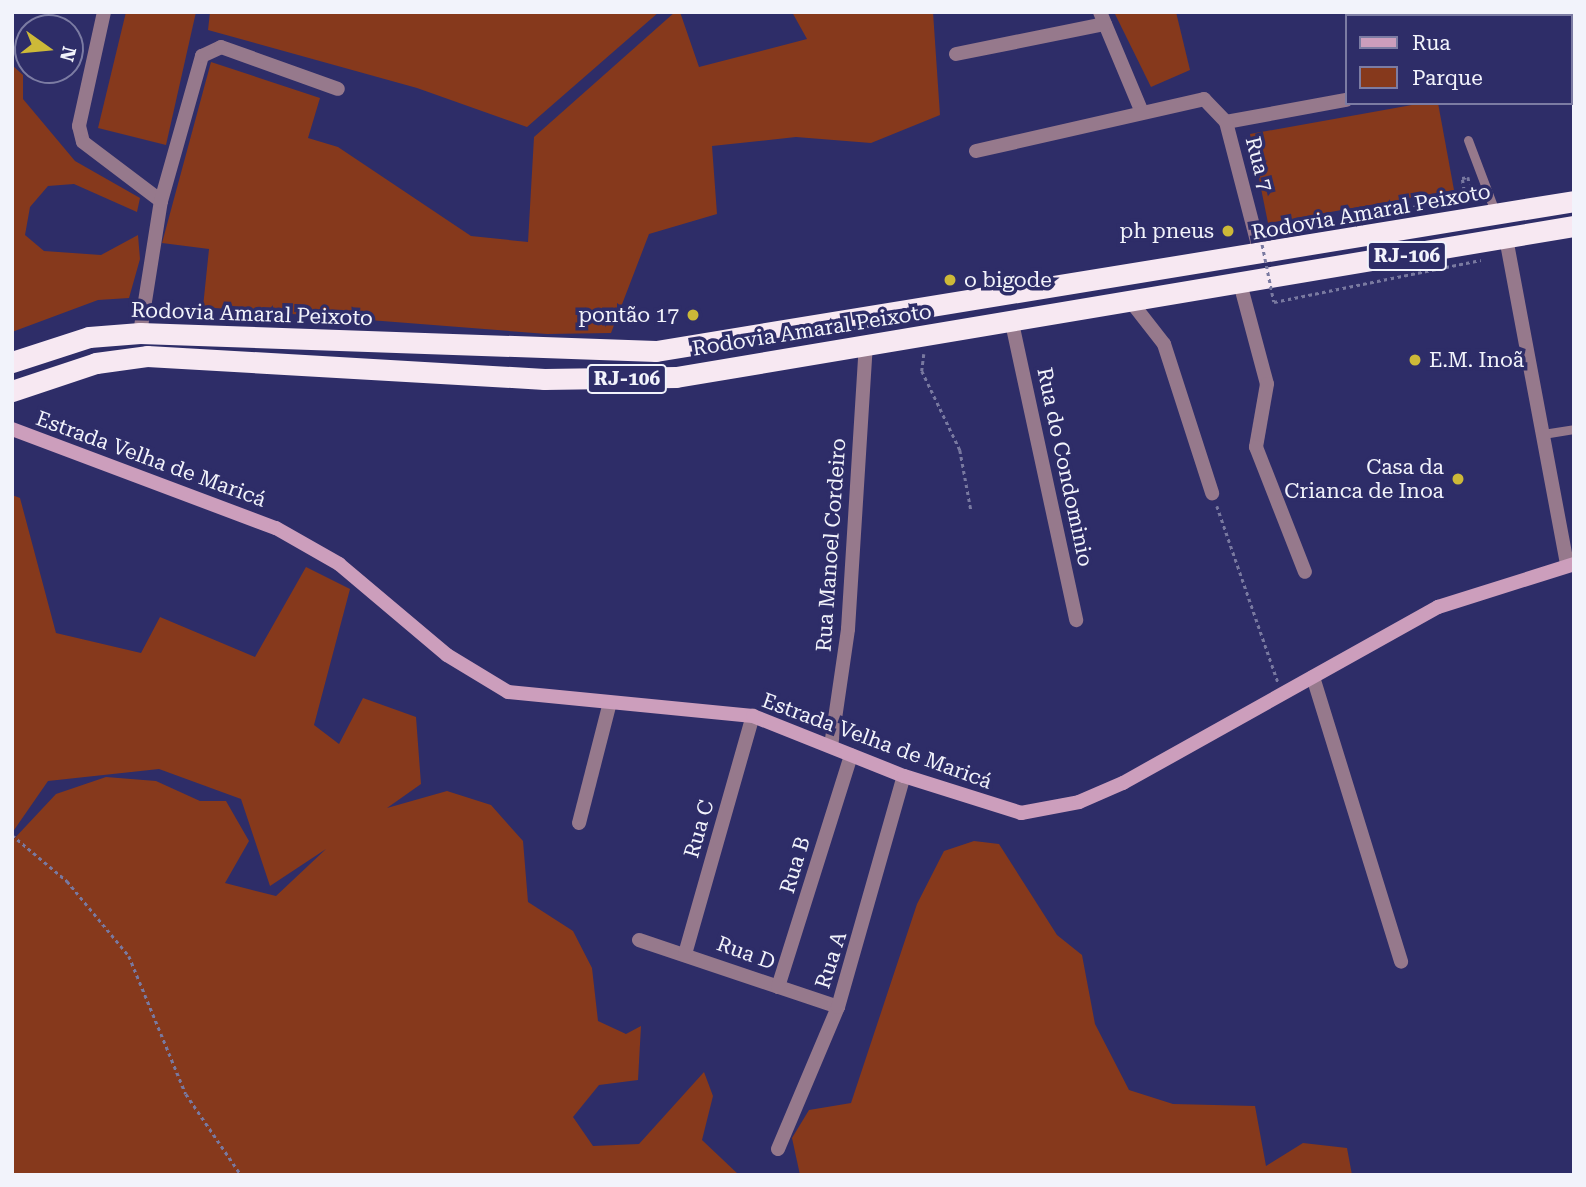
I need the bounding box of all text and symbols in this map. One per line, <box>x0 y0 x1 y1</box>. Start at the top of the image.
north arrow <box>14 14 84 84</box>
legend <box>1344 14 1572 105</box>
text: Rua <box>1412 31 1451 55</box>
text: N <box>55 44 81 64</box>
text: Parque <box>1412 66 1483 90</box>
street label: Rua 7 <box>1240 134 1278 194</box>
street label: Rodovia Amaral Peixoto <box>1250 179 1492 245</box>
place label: ph pneus <box>1120 218 1214 244</box>
marker: ph pneus <box>1220 223 1236 239</box>
road number: RJ-106 <box>1367 240 1447 272</box>
place label: o bigode <box>964 267 1052 293</box>
marker: o bigode <box>942 272 958 288</box>
street label: Rodovia Amaral Peixoto <box>131 297 373 331</box>
street label: Rodovia Amaral Peixoto <box>691 299 933 361</box>
place label: pontão 17 <box>578 302 679 328</box>
marker: pontão 17 <box>685 307 701 323</box>
place label: E.M. Inoã <box>1429 347 1524 373</box>
marker: E.M. Inoã <box>1407 352 1423 368</box>
road number: RJ-106 <box>587 364 667 394</box>
street label: Rua do Condominio <box>1032 365 1098 569</box>
street label: Estrada Velha de Maricá <box>33 406 269 512</box>
street label: Rua Manoel Cordeiro <box>811 437 851 653</box>
place label: Casa da Crianca de Inoa <box>1284 454 1444 504</box>
marker: Casa da Crianca de Inoa <box>1450 471 1466 487</box>
street label: Estrada Velha de Maricá <box>759 688 995 794</box>
street label: Rua C <box>679 797 719 861</box>
street label: Rua B <box>774 834 816 896</box>
street label: Rua A <box>810 928 852 992</box>
street label: Rua D <box>713 931 779 975</box>

